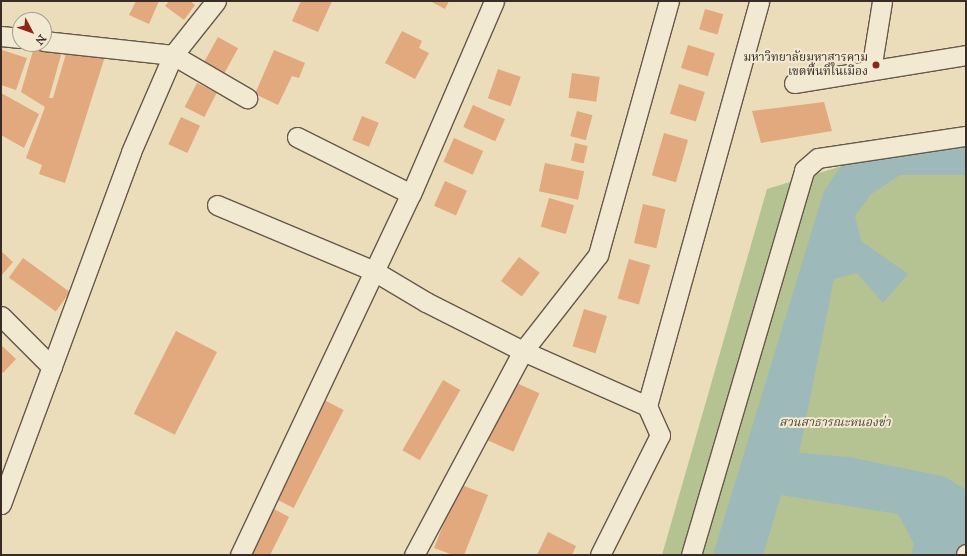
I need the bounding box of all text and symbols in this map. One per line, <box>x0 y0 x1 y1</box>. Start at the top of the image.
north arrow <box>12 12 52 52</box>
text: N <box>33 32 49 47</box>
place label: มหาวิทยาลัยมหาสารคาม เขตพื้นที่ในเมือง <box>743 51 868 79</box>
marker: มหาวิทยาลัยมหาสารคาม เขตพื้นที่ในเมือง <box>871 60 881 70</box>
park label: สวนสาธารณะหนองข่า <box>779 416 891 430</box>

